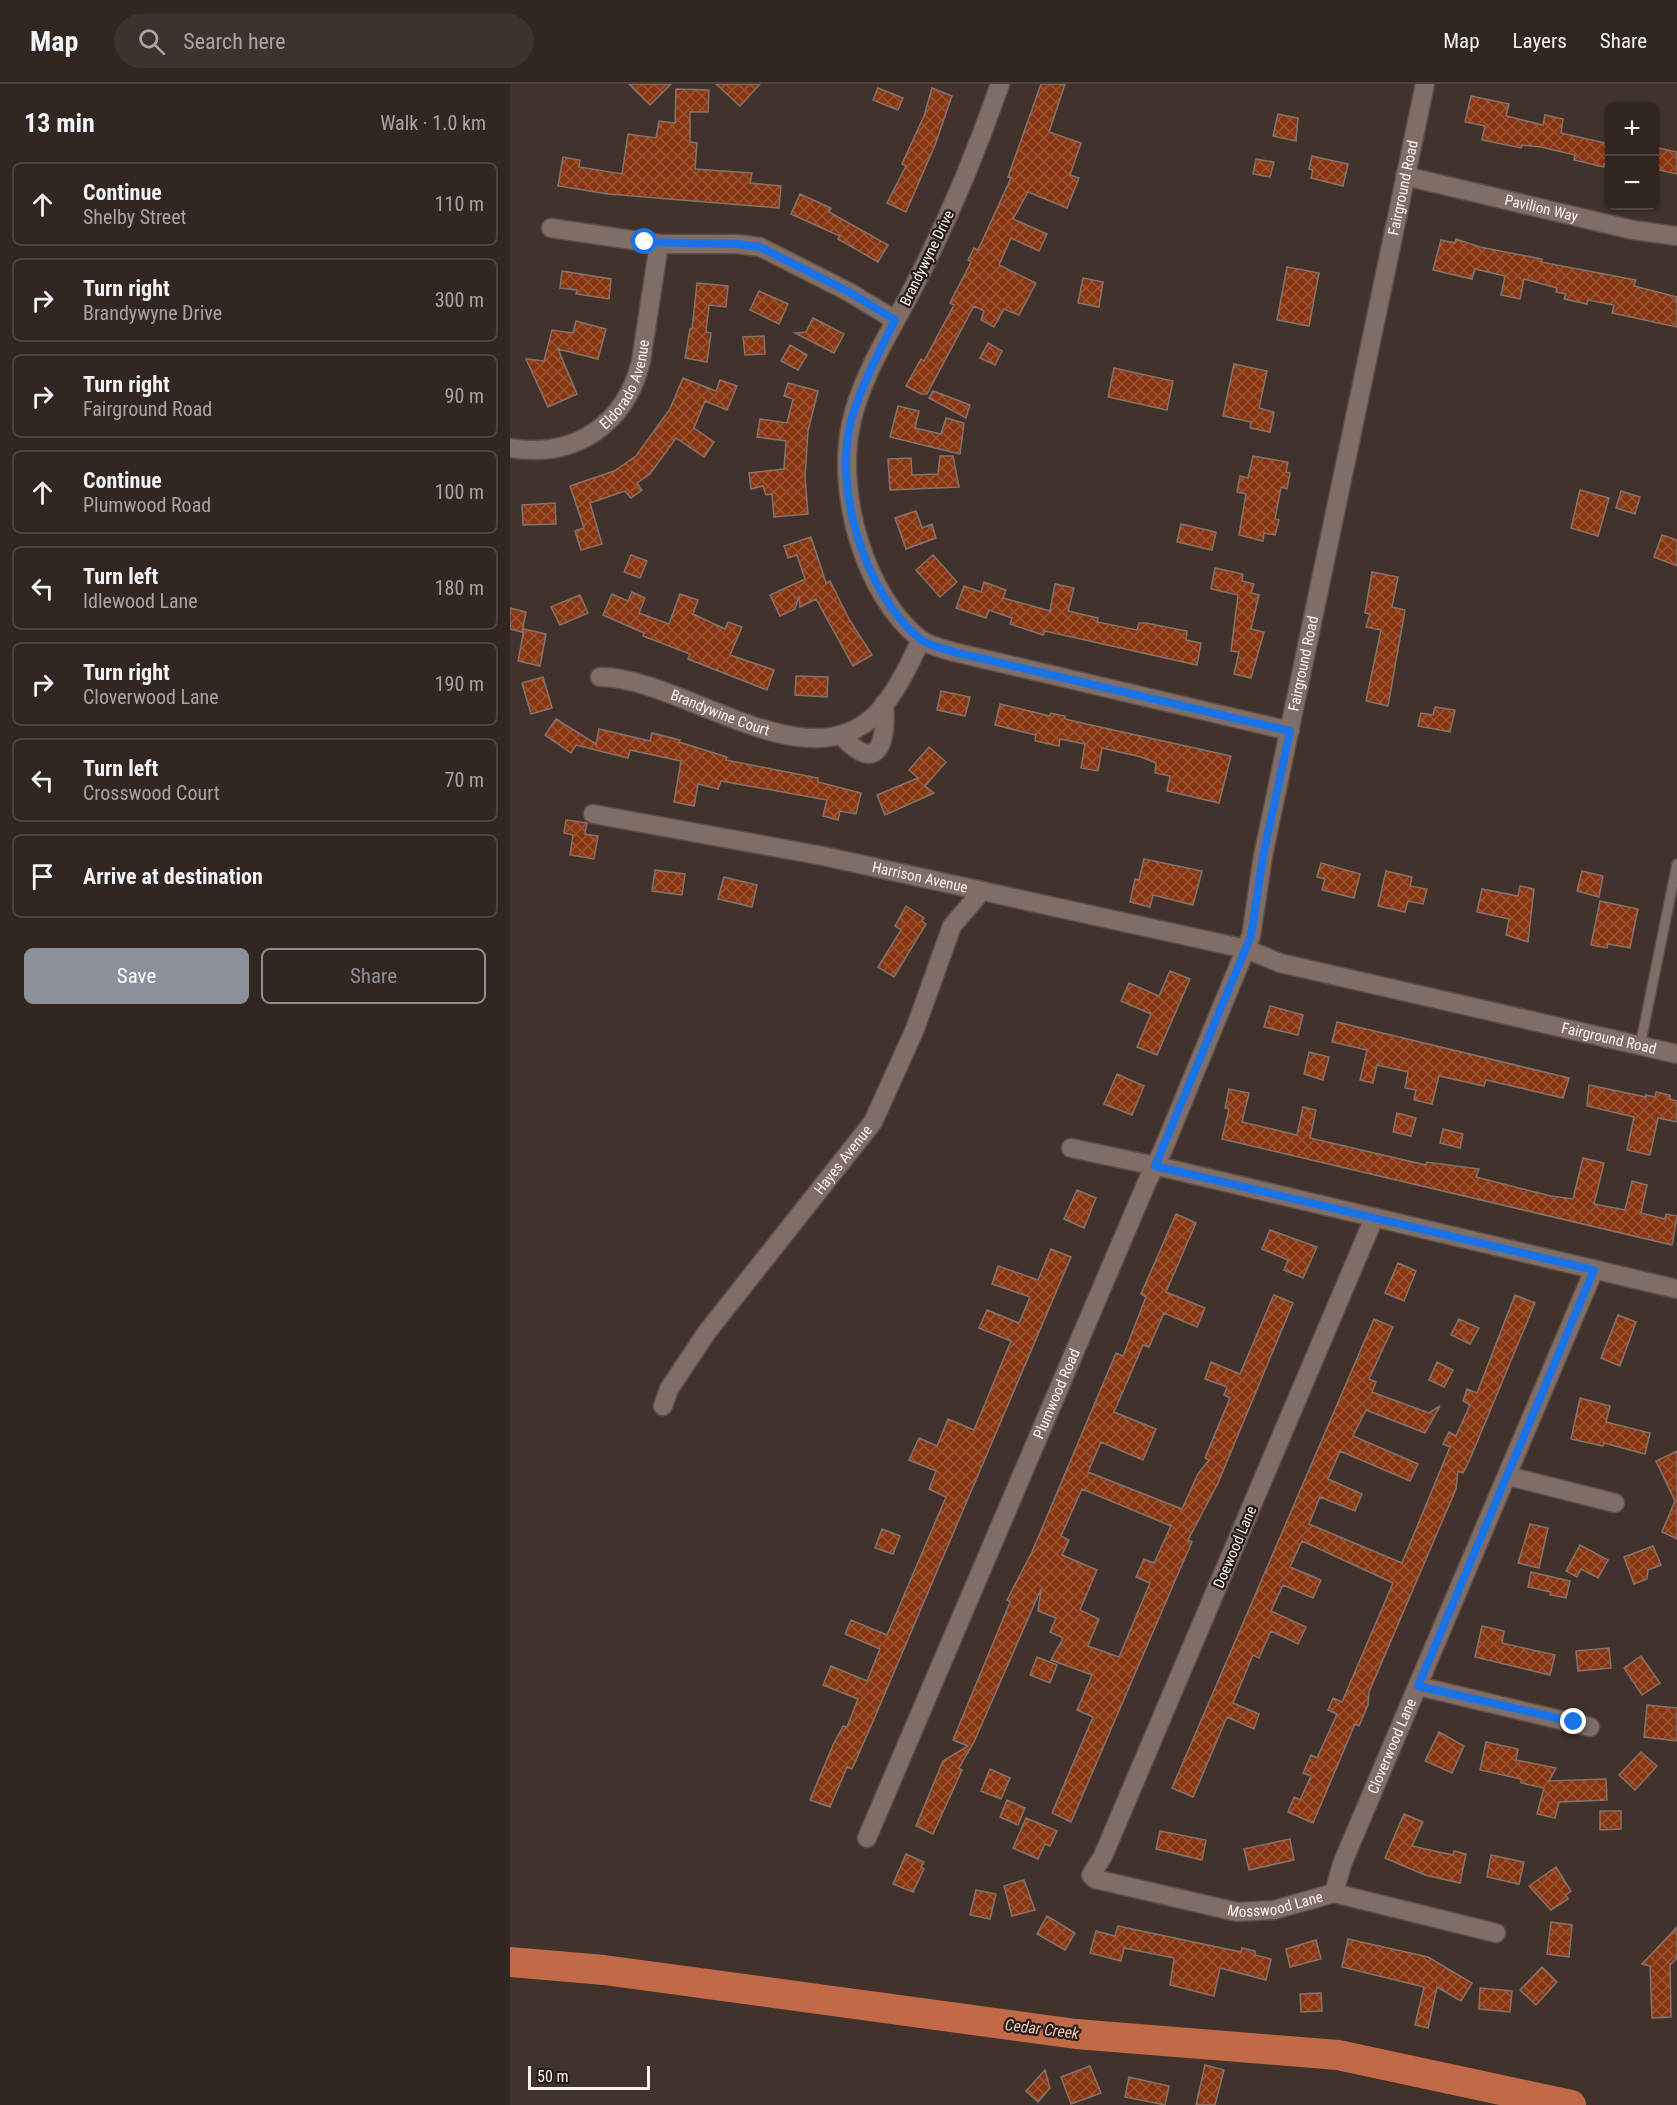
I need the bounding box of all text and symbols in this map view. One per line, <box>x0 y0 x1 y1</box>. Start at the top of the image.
search box <box>114 14 534 68</box>
text: Map <box>30 25 78 58</box>
icon: search <box>135 25 168 58</box>
text: Search here <box>183 29 286 54</box>
text: Map <box>1443 29 1480 53</box>
text: Layers <box>1513 29 1567 53</box>
text: Share <box>1600 29 1647 53</box>
map controls <box>1605 102 1659 210</box>
button: + <box>1605 102 1659 156</box>
text: 13 min <box>24 108 95 138</box>
text: Walk · 1.0 km <box>380 111 486 135</box>
street label: Fairground Road <box>1384 139 1422 237</box>
button: − <box>1605 156 1659 210</box>
text: Continue <box>83 180 162 205</box>
icon: ahead <box>26 188 59 221</box>
street label: Pavilion Way <box>1503 191 1580 226</box>
text: 110 m <box>435 192 484 216</box>
text: Shelby Street <box>83 205 187 229</box>
street label: Brandywyne Drive <box>896 207 958 309</box>
route start <box>631 228 657 254</box>
text: Turn right <box>83 276 170 301</box>
icon: right <box>26 284 59 317</box>
text: 300 m <box>435 288 484 312</box>
text: Brandywyne Drive <box>83 301 222 325</box>
street label: Eldorado Avenue <box>596 338 653 433</box>
text: Turn right <box>83 372 170 397</box>
icon: right <box>26 380 59 413</box>
text: 90 m <box>445 384 484 408</box>
text: Fairground Road <box>83 397 212 421</box>
text: Continue <box>83 468 162 493</box>
icon: ahead <box>26 476 59 509</box>
text: 100 m <box>435 480 484 504</box>
text: Plumwood Road <box>83 493 211 517</box>
text: Turn left <box>83 564 158 589</box>
icon: left <box>26 572 59 605</box>
text: 180 m <box>435 576 484 600</box>
text: Idlewood Lane <box>83 589 198 613</box>
street label: Fairground Road <box>1285 614 1322 713</box>
text: Turn right <box>83 660 170 685</box>
icon: right <box>26 668 59 701</box>
text: 190 m <box>435 672 484 696</box>
text: Cloverwood Lane <box>83 685 219 709</box>
street label: Brandywine Court <box>668 686 772 740</box>
text: Turn left <box>83 756 158 781</box>
icon: left <box>26 764 59 797</box>
text: 70 m <box>445 768 484 792</box>
text: Crosswood Court <box>83 781 220 805</box>
street label: Harrison Avenue <box>870 858 969 897</box>
icon: arrive <box>26 860 59 893</box>
text: Arrive at destination <box>83 864 263 889</box>
button: Save <box>24 948 249 1004</box>
button: Share <box>261 948 486 1004</box>
street label: Fairground Road <box>1560 1019 1658 1058</box>
street label: Hayes Avenue <box>810 1122 876 1198</box>
street label: Plumwood Road <box>1029 1346 1084 1442</box>
street label: Doewood Lane <box>1210 1503 1260 1591</box>
street label: Cloverwood Lane <box>1364 1696 1420 1797</box>
route end <box>1560 1708 1586 1734</box>
street label: Mosswood Lane <box>1226 1888 1325 1921</box>
water label: Cedar Creek <box>1004 2015 1081 2043</box>
scale bar <box>528 2063 650 2090</box>
text: 50 m <box>537 2067 569 2086</box>

